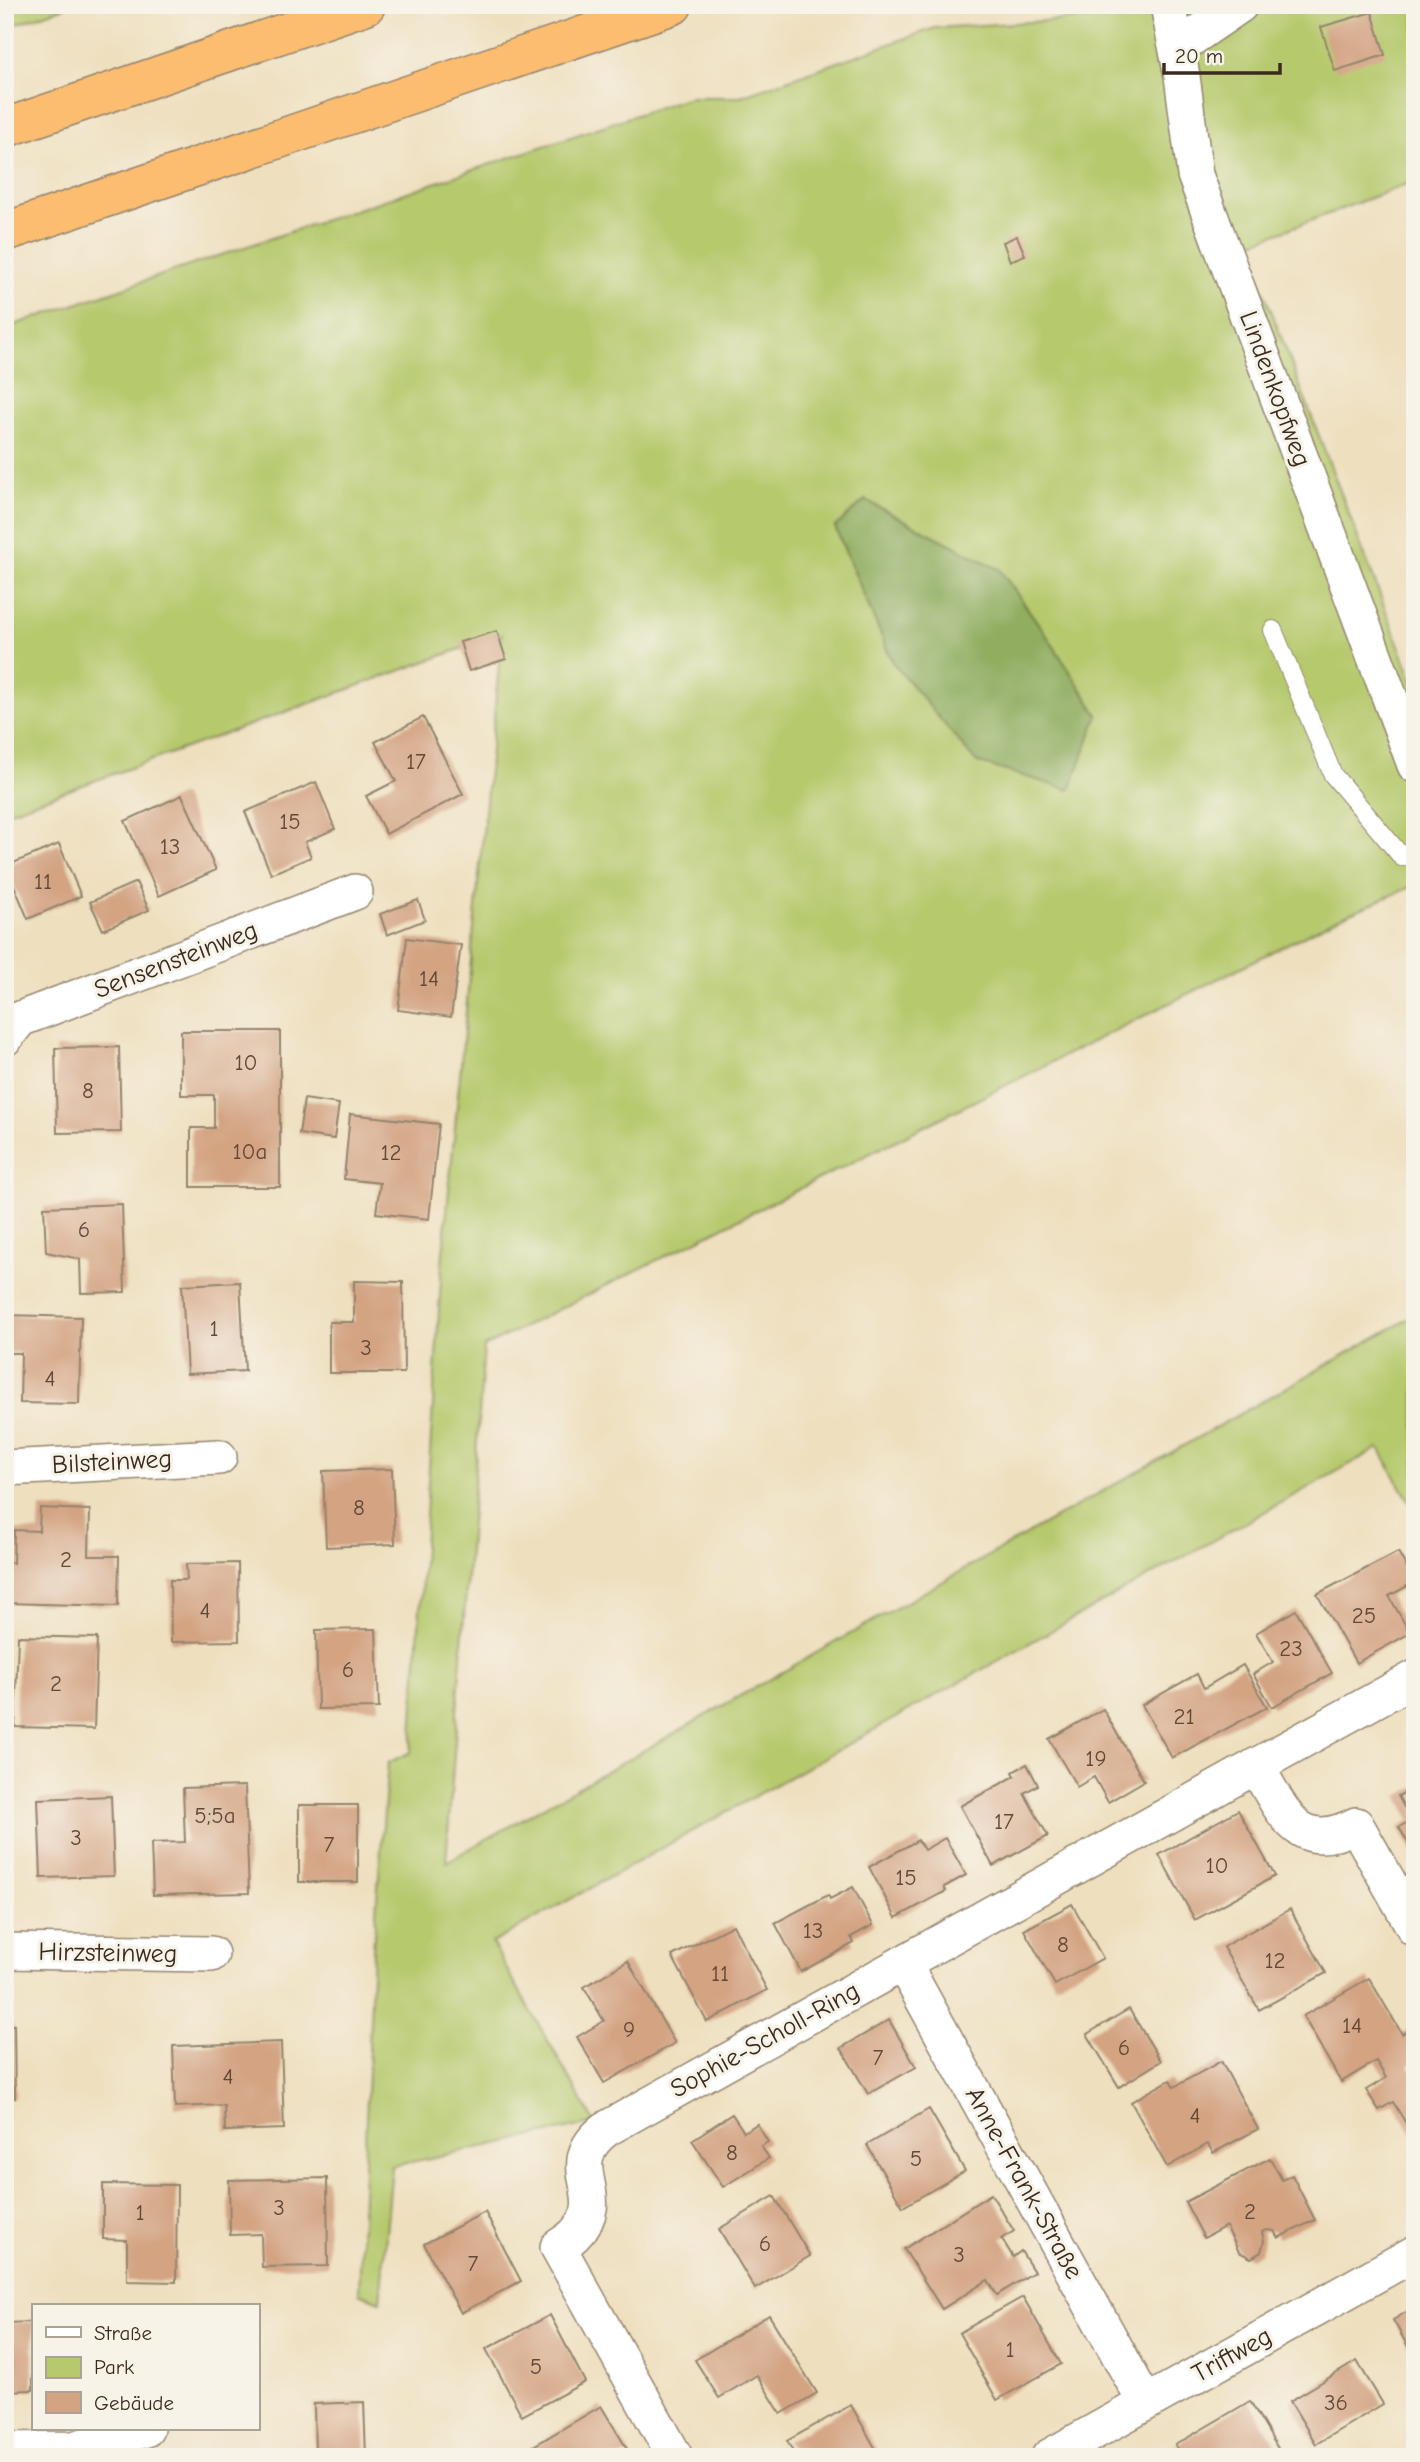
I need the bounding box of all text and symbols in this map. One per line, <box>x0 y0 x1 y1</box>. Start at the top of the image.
scale bar <box>1164 32 1280 76</box>
text: 20 m <box>1175 44 1223 68</box>
street label: Lindenkopfweg <box>1233 307 1317 471</box>
house number: 17 <box>406 748 426 775</box>
house number: 15 <box>279 808 301 835</box>
house number: 13 <box>160 833 180 860</box>
house number: 11 <box>34 868 52 895</box>
street label: Sensensteinweg <box>90 915 262 1005</box>
house number: 14 <box>419 965 439 992</box>
house number: 10 <box>234 1049 258 1076</box>
house number: 8 <box>82 1077 94 1104</box>
house number: 10a <box>233 1138 267 1165</box>
house number: 12 <box>380 1139 402 1166</box>
house number: 6 <box>78 1216 90 1243</box>
house number: 1 <box>209 1315 219 1342</box>
house number: 3 <box>360 1334 372 1361</box>
house number: 4 <box>44 1365 56 1392</box>
street label: Bilsteinweg <box>51 1444 173 1480</box>
house number: 8 <box>353 1494 365 1521</box>
house number: 2 <box>60 1546 72 1573</box>
house number: 4 <box>199 1597 211 1624</box>
house number: 25 <box>1352 1602 1376 1629</box>
house number: 23 <box>1279 1635 1303 1662</box>
house number: 6 <box>342 1656 354 1683</box>
house number: 2 <box>50 1670 62 1697</box>
house number: 21 <box>1173 1703 1195 1730</box>
house number: 19 <box>1085 1745 1107 1772</box>
house number: 5;5a <box>194 1802 236 1829</box>
house number: 17 <box>994 1808 1014 1835</box>
house number: 3 <box>70 1824 82 1851</box>
house number: 7 <box>324 1831 335 1858</box>
house number: 10 <box>1205 1852 1229 1879</box>
house number: 15 <box>895 1864 917 1891</box>
house number: 13 <box>803 1917 823 1944</box>
house number: 8 <box>1057 1931 1069 1958</box>
street label: Hirzsteinweg <box>38 1937 178 1969</box>
house number: 12 <box>1264 1947 1286 1974</box>
house number: 11 <box>711 1960 729 1987</box>
street label: Sophie-Scholl-Ring <box>665 1976 865 2104</box>
house number: 14 <box>1342 2012 1362 2039</box>
house number: 9 <box>623 2016 635 2043</box>
house number: 6 <box>1118 2034 1130 2061</box>
house number: 7 <box>873 2044 884 2071</box>
house number: 4 <box>222 2063 234 2090</box>
street label: Anne-Frank-Straße <box>959 2082 1089 2284</box>
house number: 4 <box>1189 2102 1201 2129</box>
house number: 8 <box>726 2139 738 2166</box>
house number: 5 <box>910 2145 922 2172</box>
house number: 3 <box>273 2194 285 2221</box>
house number: 2 <box>1244 2198 1256 2225</box>
house number: 1 <box>135 2199 145 2226</box>
house number: 6 <box>759 2230 771 2257</box>
house number: 3 <box>953 2241 965 2268</box>
house number: 7 <box>468 2250 479 2277</box>
legend <box>32 2304 259 2430</box>
text: Straße <box>94 2321 152 2345</box>
street label: Triftweg <box>1187 2321 1277 2389</box>
house number: 1 <box>1005 2336 1015 2363</box>
house number: 5 <box>530 2353 542 2380</box>
text: Park <box>94 2355 134 2379</box>
house number: 36 <box>1324 2389 1348 2416</box>
text: Gebäude <box>94 2391 174 2415</box>

